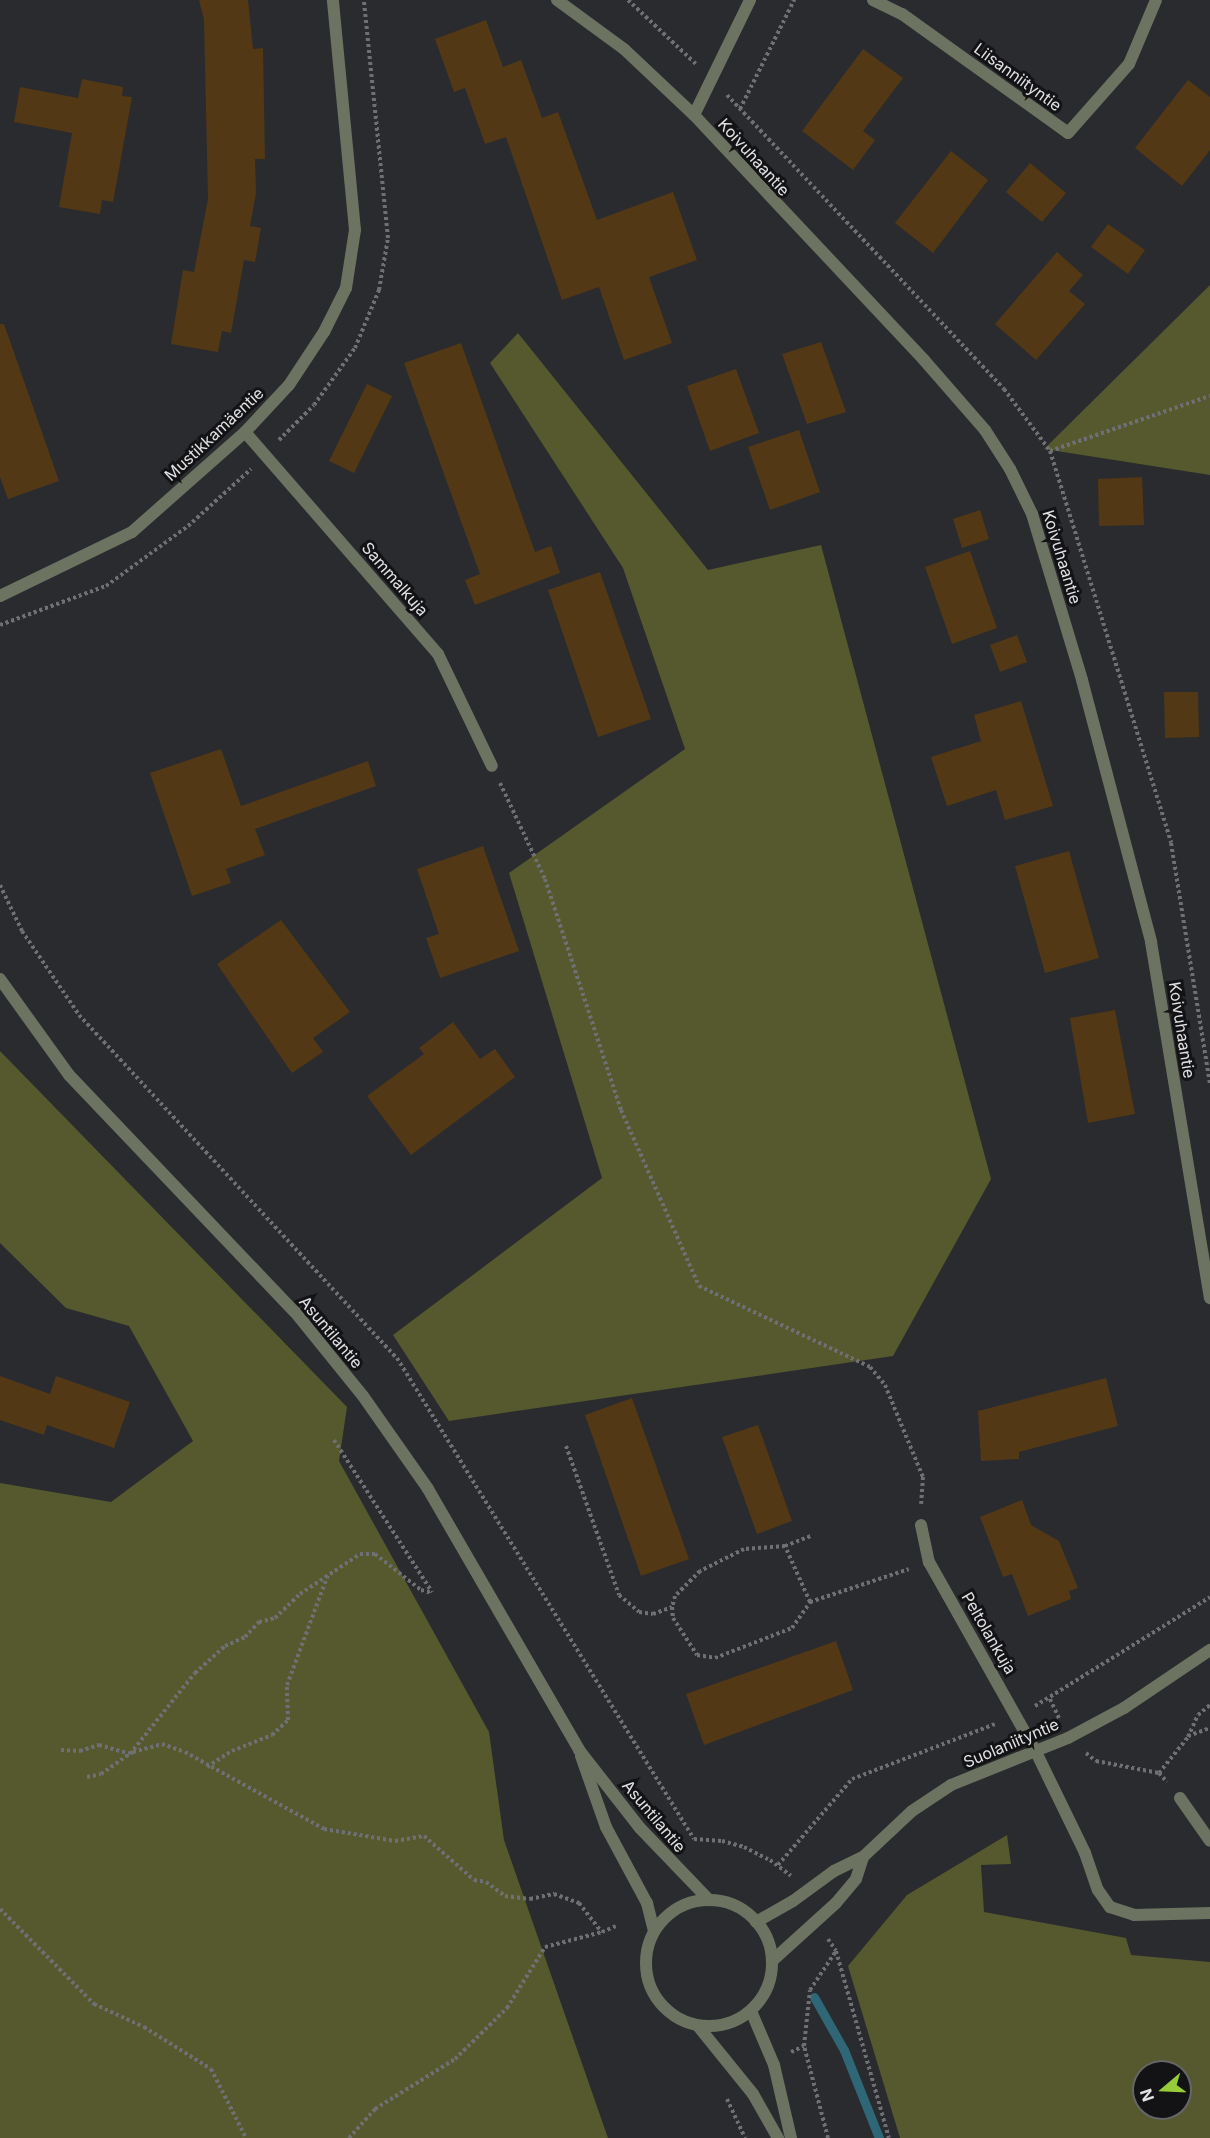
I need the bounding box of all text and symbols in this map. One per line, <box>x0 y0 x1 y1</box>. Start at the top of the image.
street label: Liisanniityntie <box>971 39 1065 115</box>
street label: Koivuhaantie <box>714 114 794 200</box>
street label: Mustikkamäentie <box>161 383 267 485</box>
street label: Koivuhaantie <box>1039 508 1085 606</box>
street label: Sammalkuja <box>358 538 432 620</box>
street label: Koivuhaantie <box>1165 980 1199 1080</box>
street label: Asuntilantie <box>295 1292 367 1372</box>
street label: Peltolankuja <box>958 1589 1020 1677</box>
street label: Suolaniityntie <box>960 1714 1062 1772</box>
street label: Asuntilantie <box>618 1776 690 1856</box>
north arrow <box>1132 2060 1192 2120</box>
text: N <box>1135 2086 1158 2104</box>

